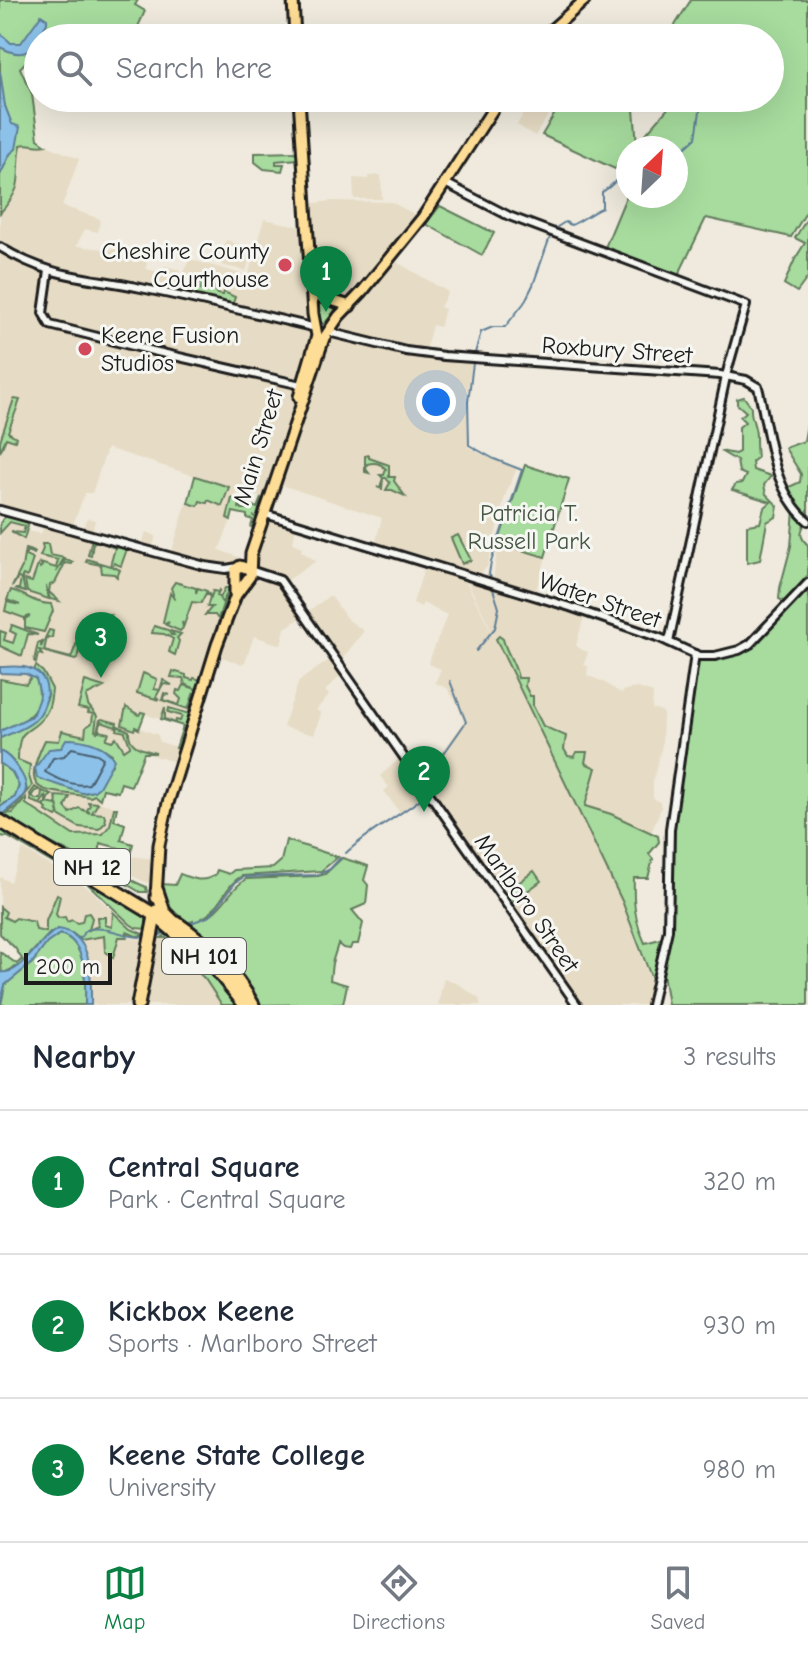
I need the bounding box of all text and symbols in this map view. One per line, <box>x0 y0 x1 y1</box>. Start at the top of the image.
search box <box>24 24 784 112</box>
icon: search <box>52 46 96 90</box>
text: Search here <box>116 51 272 86</box>
north arrow <box>616 136 688 208</box>
place label: Cheshire County Courthouse <box>101 237 269 293</box>
pin: 1 <box>300 246 352 312</box>
marker: Cheshire County Courthouse <box>276 256 294 274</box>
place label: Keene Fusion Studios <box>101 321 239 377</box>
street label: Roxbury Street <box>541 331 694 369</box>
marker: Keene Fusion Studios <box>76 340 94 358</box>
your location <box>416 382 456 422</box>
street label: Main Street <box>227 385 289 508</box>
park label: Patricia T. Russell Park <box>468 499 591 555</box>
street label: Water Street <box>535 566 666 634</box>
pin: 3 <box>75 612 127 678</box>
pin: 2 <box>398 746 450 812</box>
street label: Marlboro Street <box>469 828 586 979</box>
road number: NH 12 <box>54 849 130 885</box>
road number: NH 101 <box>162 938 246 974</box>
scale bar <box>24 949 112 985</box>
text: 200 m <box>36 954 100 980</box>
text: Nearby <box>32 1037 135 1077</box>
text: 3 results <box>683 1042 776 1072</box>
text: Central Square <box>108 1150 300 1185</box>
text: 1 <box>53 1167 63 1197</box>
text: 320 m <box>703 1167 776 1197</box>
text: Park · Central Square <box>108 1185 345 1215</box>
text: Kickbox Keene <box>108 1294 294 1329</box>
text: 2 <box>52 1311 64 1341</box>
text: 930 m <box>703 1311 776 1341</box>
text: Sports · Marlboro Street <box>108 1329 377 1359</box>
text: Keene State College <box>108 1438 365 1473</box>
text: 3 <box>52 1455 64 1485</box>
text: 980 m <box>703 1455 776 1485</box>
text: University <box>108 1473 216 1503</box>
tab: Map <box>103 1561 147 1635</box>
tab: Directions <box>352 1561 445 1635</box>
tab: Saved <box>650 1561 705 1635</box>

